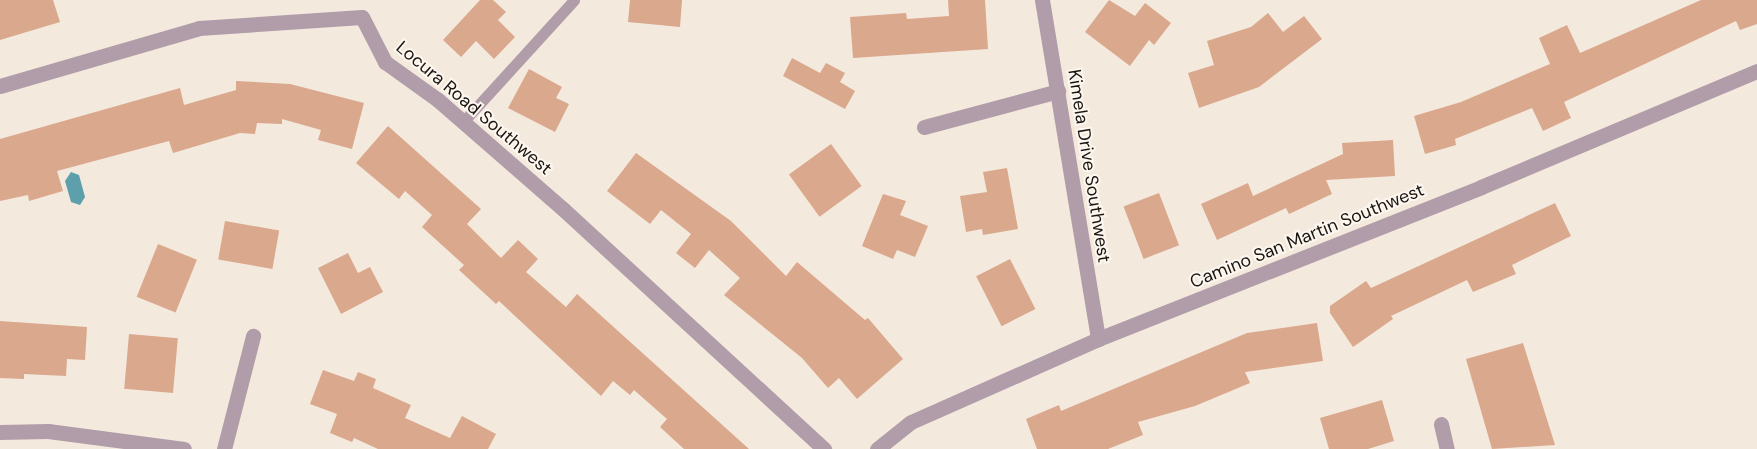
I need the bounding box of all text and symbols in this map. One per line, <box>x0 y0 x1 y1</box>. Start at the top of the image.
street label: Locura Road Southwest <box>392 37 556 179</box>
street label: Kimela Drive Southwest <box>1063 68 1115 264</box>
street label: Camino San Martin Southwest <box>1187 179 1427 293</box>

